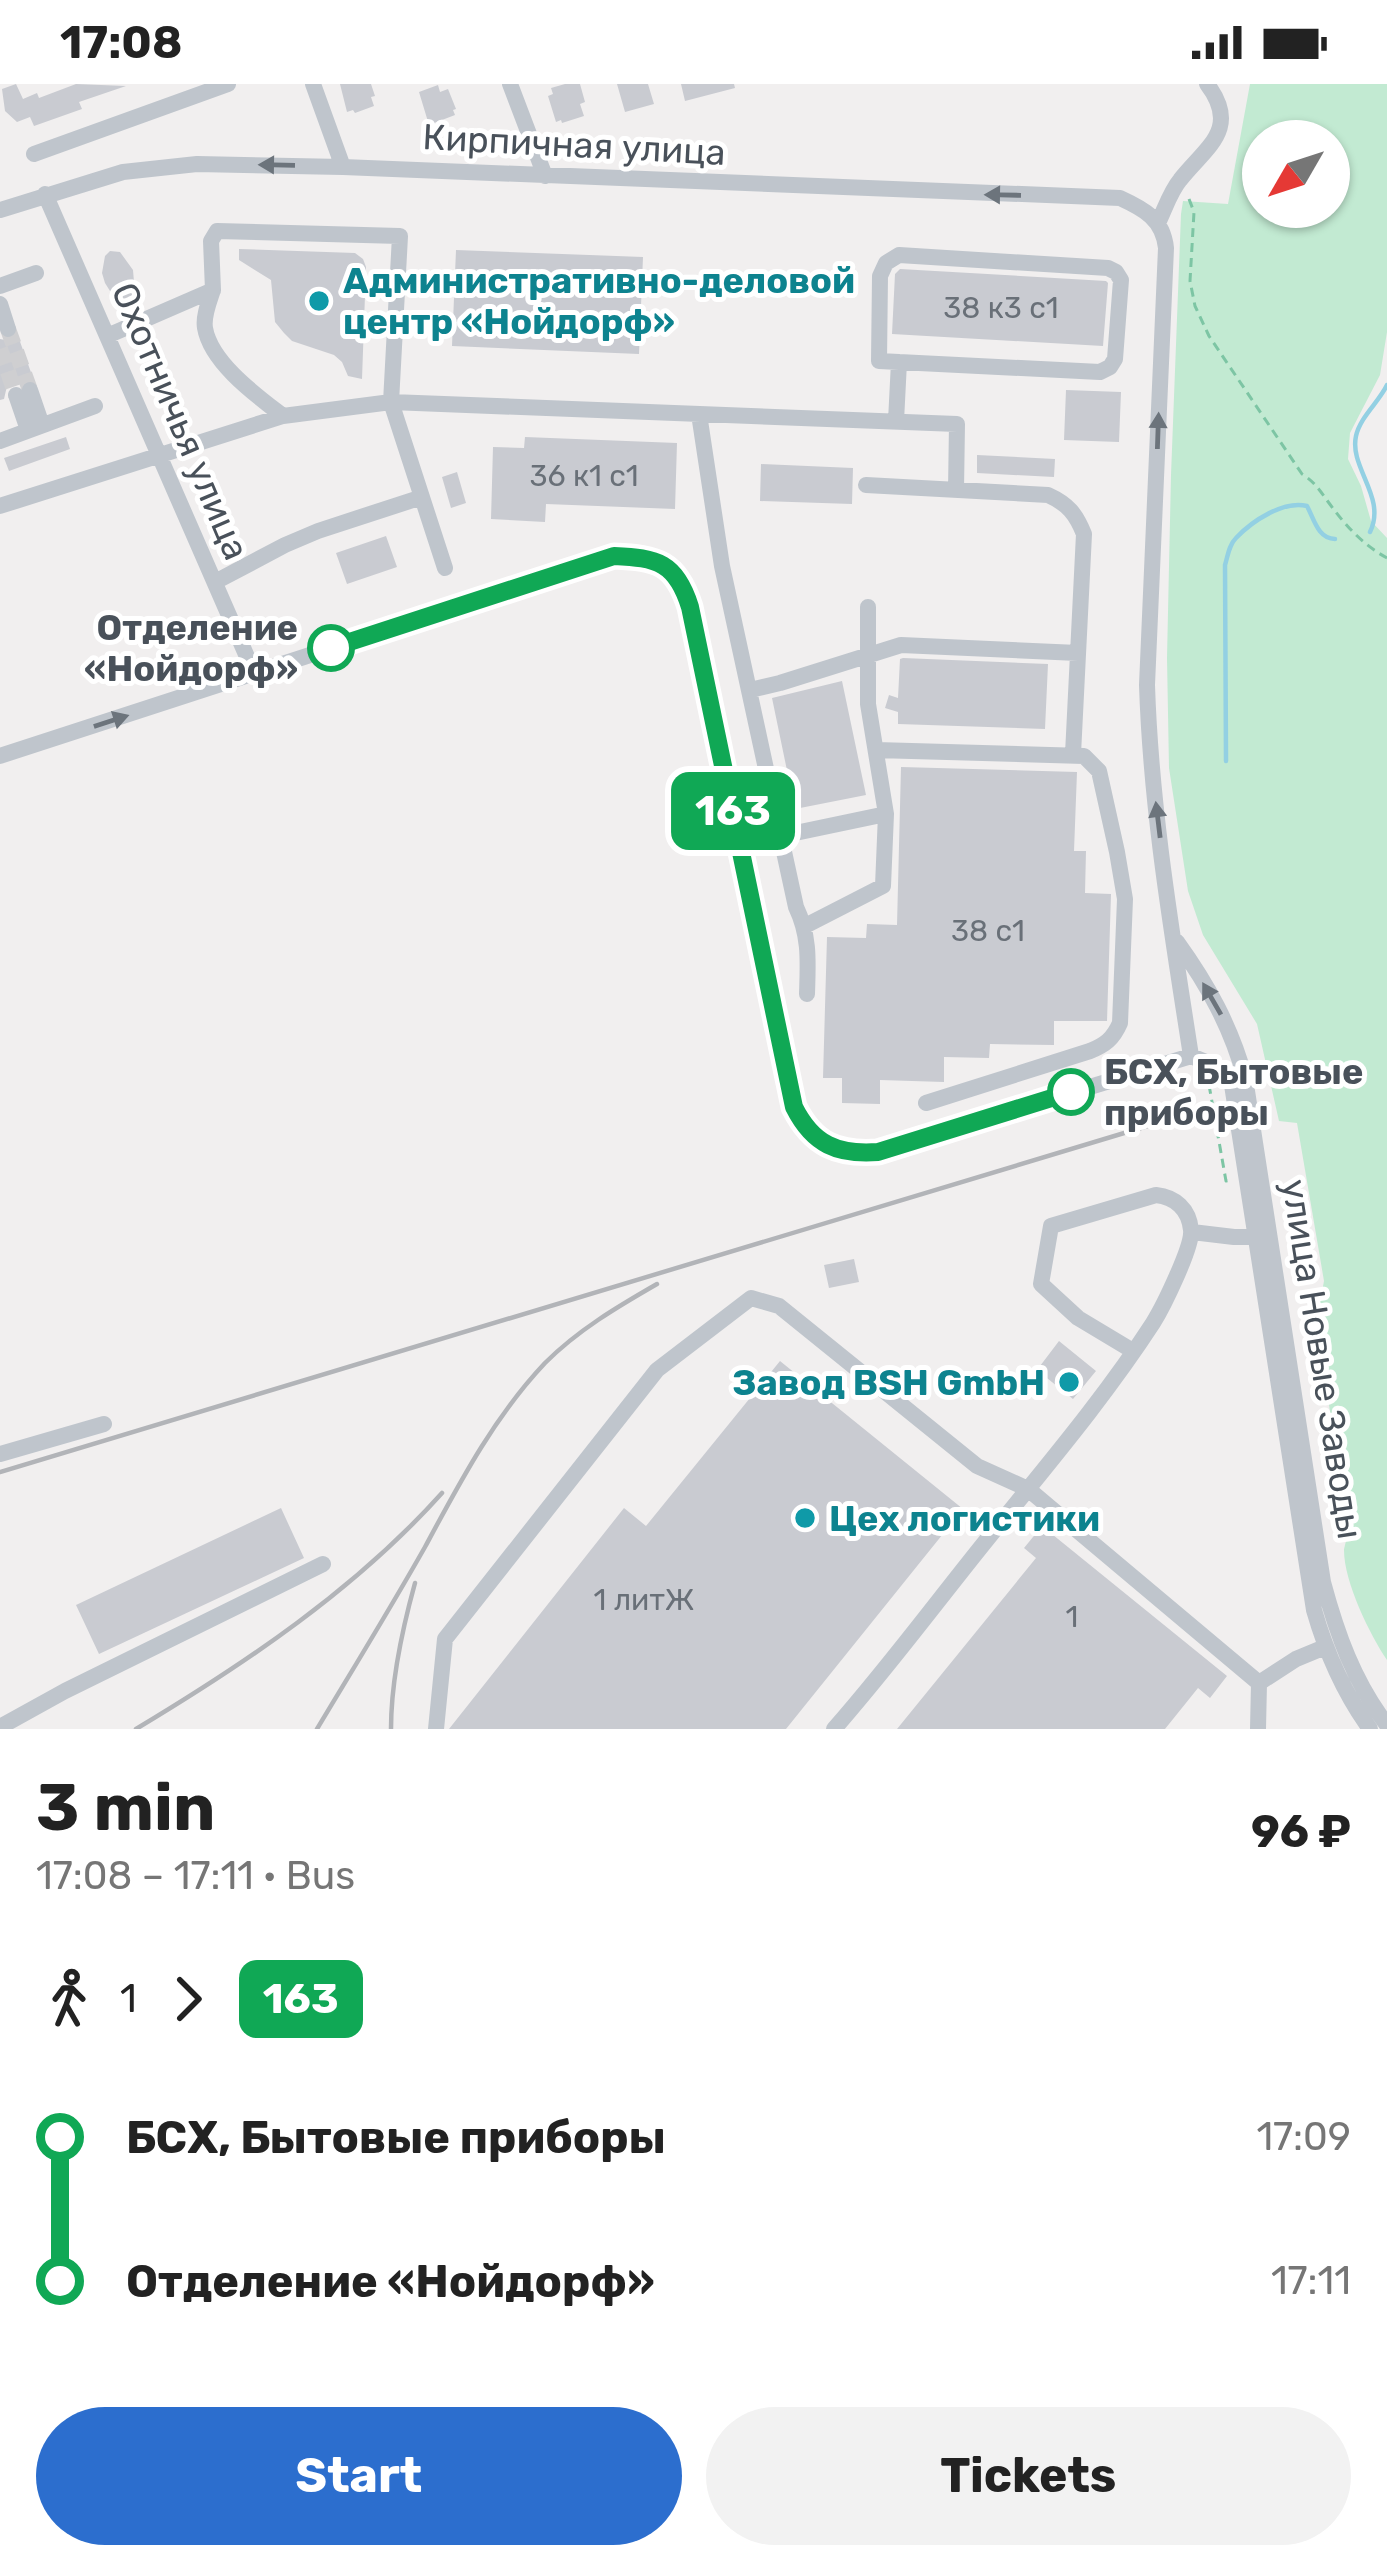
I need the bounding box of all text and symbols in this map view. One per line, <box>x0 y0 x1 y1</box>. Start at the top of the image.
text: 17:08 <box>60 16 182 69</box>
street label: Кирпичная улица <box>421 115 727 174</box>
north arrow <box>1242 120 1350 228</box>
map controls <box>1242 120 1350 228</box>
one-way arrow <box>257 156 295 175</box>
one-way arrow <box>983 185 1021 204</box>
place label: Административно-деловой центр «Нойдорф» <box>343 259 855 343</box>
street label: Охотничья улица <box>103 276 258 566</box>
marker: Административно-деловой центр «Нойдорф» <box>306 288 332 314</box>
house number: 38 к3 с1 <box>943 290 1059 326</box>
one-way arrow <box>1149 411 1168 449</box>
house number: 36 к1 с1 <box>529 458 639 494</box>
place label: Отделение «Нойдорф» <box>84 606 298 690</box>
marker: Отделение «Нойдорф» <box>309 626 353 670</box>
one-way arrow <box>93 710 130 729</box>
line badge: 163 <box>664 772 802 850</box>
text: 163 <box>695 786 771 836</box>
one-way arrow <box>1148 801 1167 838</box>
house number: 38 с1 <box>951 913 1025 949</box>
one-way arrow <box>1203 982 1224 1015</box>
place label: БСХ, Бытовые приборы <box>1104 1050 1363 1134</box>
marker: БСХ, Бытовые приборы <box>1049 1070 1093 1114</box>
street label: улица Новые Заводы <box>1273 1176 1372 1542</box>
place label: Завод BSH GmbH <box>732 1361 1045 1404</box>
marker: Завод BSH GmbH <box>1056 1369 1082 1395</box>
place label: Цех логистики <box>829 1497 1100 1540</box>
marker: Цех логистики <box>792 1505 818 1531</box>
house number: 1 литЖ <box>594 1582 694 1618</box>
house number: 1 <box>1066 1599 1078 1635</box>
text: 3 min <box>36 1768 215 1847</box>
text: 96 ₽ <box>1251 1805 1351 1858</box>
text: 17:08 – 17:11 · Bus <box>36 1853 355 1899</box>
icon: walk <box>36 1966 102 2032</box>
icon: forward <box>155 1966 221 2032</box>
text: 163 <box>263 1974 339 2024</box>
text: 1 <box>120 1976 137 2022</box>
text: БСХ, Бытовые приборы <box>126 2111 666 2164</box>
text: 17:09 <box>1256 2114 1351 2160</box>
text: Отделение «Нойдорф» <box>126 2255 655 2308</box>
text: 17:11 <box>1271 2258 1351 2304</box>
button: Start <box>36 2407 682 2545</box>
button: Tickets <box>706 2407 1351 2545</box>

